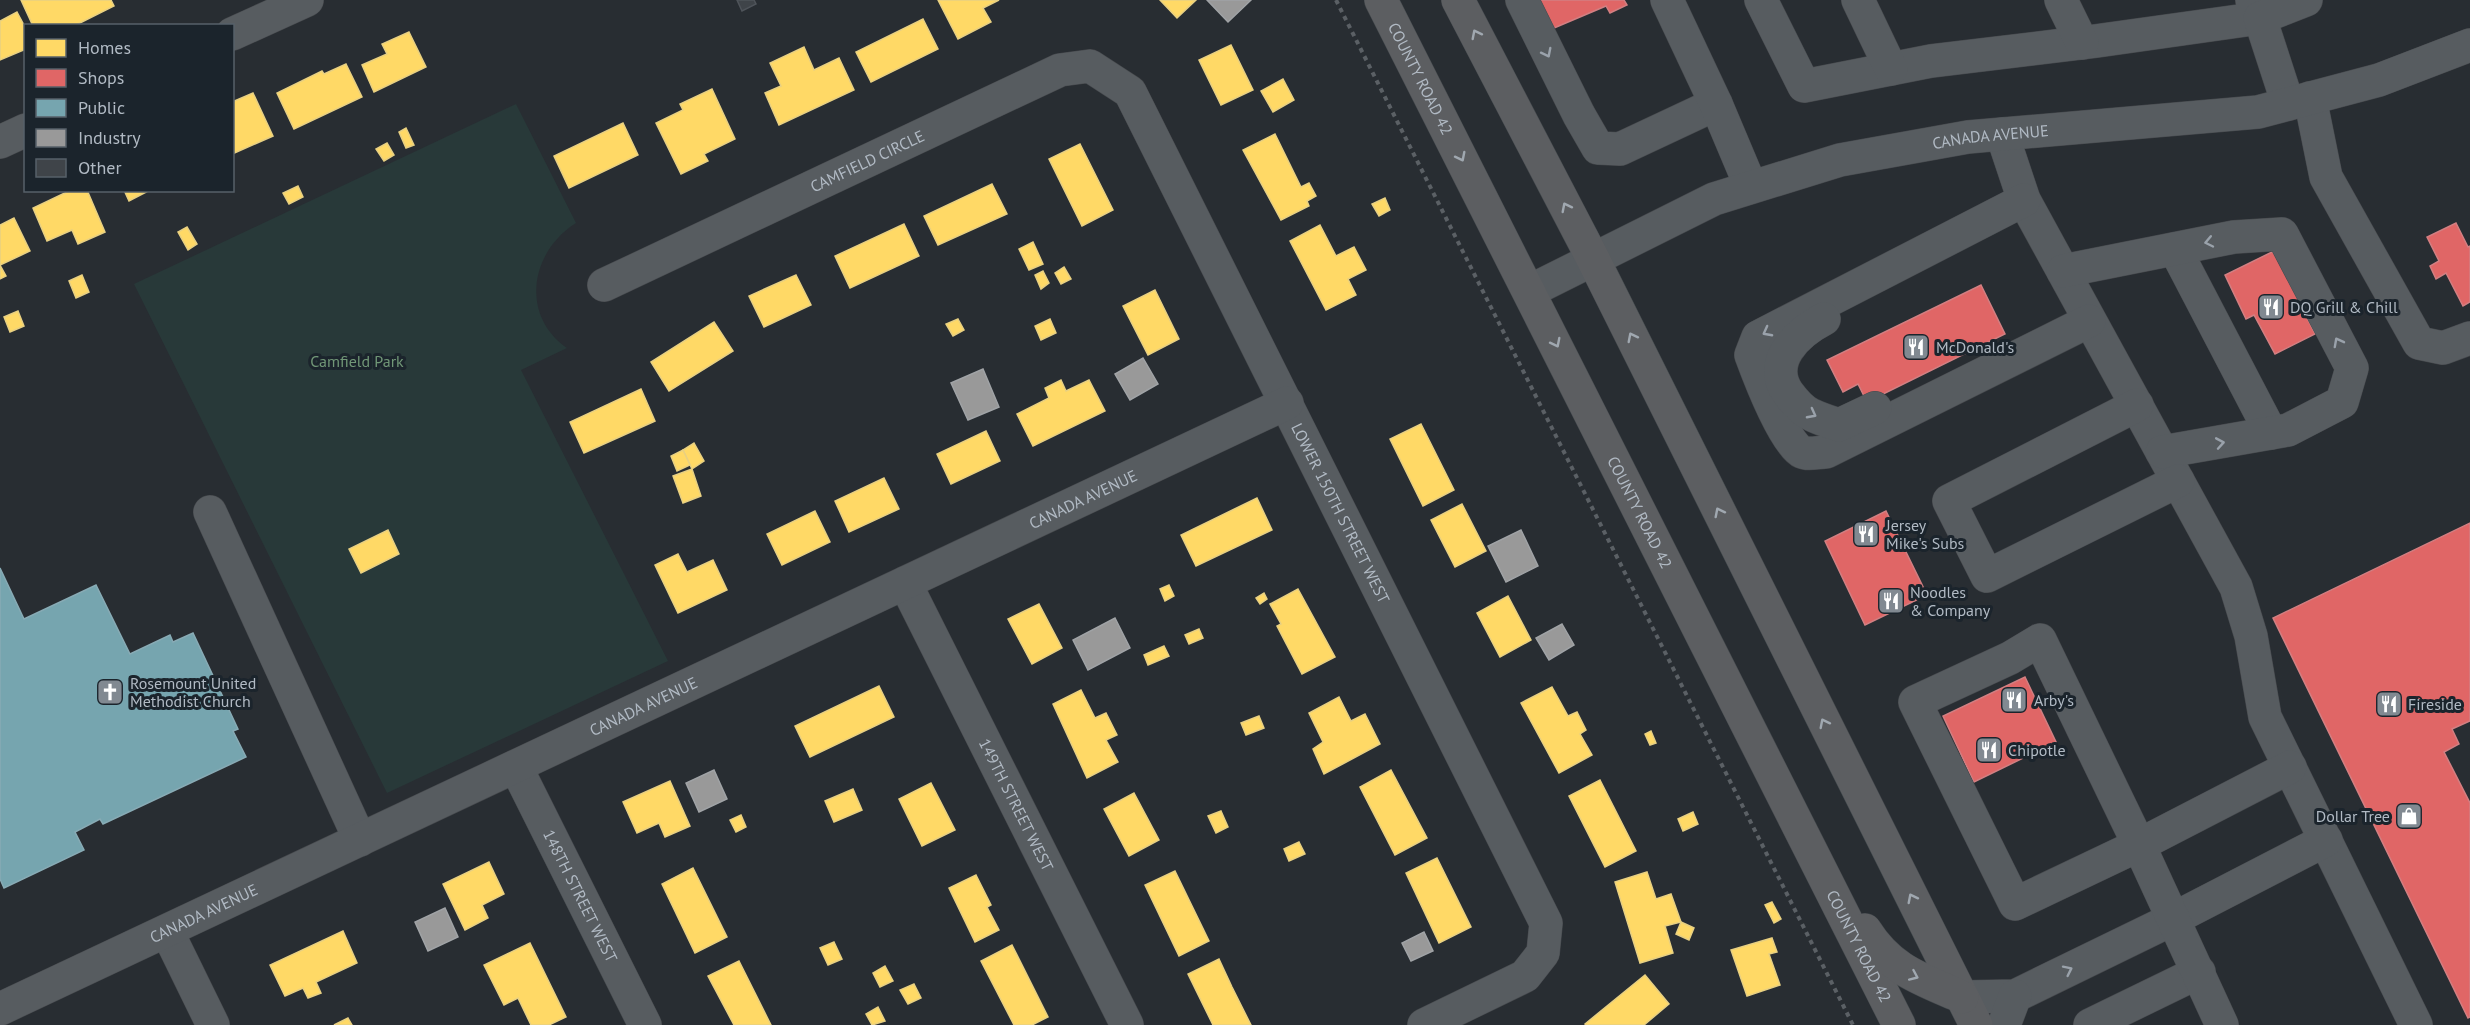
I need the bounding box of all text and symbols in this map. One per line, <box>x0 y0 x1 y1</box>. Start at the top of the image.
street label: COUNTY ROAD 42 <box>1384 19 1457 138</box>
legend <box>24 24 234 192</box>
one-way arrow <box>1471 30 1483 41</box>
text: Homes <box>78 36 131 59</box>
one-way arrow <box>1540 47 1551 57</box>
text: Shops <box>78 66 124 89</box>
text: Public <box>78 96 125 119</box>
street label: CANADA AVENUE <box>1931 120 2049 153</box>
street label: CAMFIELD CIRCLE <box>807 125 928 196</box>
text: Industry <box>78 126 141 149</box>
one-way arrow <box>1454 151 1465 161</box>
text: Other <box>78 156 122 179</box>
one-way arrow <box>1561 203 1573 214</box>
one-way arrow <box>2204 235 2214 248</box>
restaurant icon: DQ Grill & Chill <box>2256 292 2286 322</box>
place label: DQ Grill & Chill <box>2290 297 2398 317</box>
one-way arrow <box>1762 325 1773 337</box>
restaurant icon: McDonald's <box>1901 332 1931 362</box>
one-way arrow <box>1627 333 1639 344</box>
one-way arrow <box>1549 336 1560 347</box>
place label: McDonald's <box>1936 337 2014 357</box>
one-way arrow <box>2334 338 2345 348</box>
park label: Camfield Park <box>310 351 404 371</box>
one-way arrow <box>1806 407 1817 418</box>
street label: LOWER 150TH STREET WEST <box>1287 420 1394 607</box>
one-way arrow <box>2215 438 2225 450</box>
street label: COUNTY ROAD 42 <box>1603 453 1677 572</box>
street label: CANADA AVENUE <box>1026 465 1140 533</box>
one-way arrow <box>1714 507 1726 518</box>
place label: Jersey Mike's Subs <box>1885 515 1965 553</box>
restaurant icon: Jersey Mike's Subs <box>1851 519 1881 549</box>
place label: Noodles & Company <box>1910 582 1991 620</box>
restaurant icon: Noodles & Company <box>1876 586 1906 616</box>
street label: CANADA AVENUE <box>586 672 700 740</box>
place label: Rosemount United Methodist Church <box>130 673 256 711</box>
church icon: Rosemount United Methodist Church <box>95 677 125 707</box>
restaurant icon: Arby's <box>1999 685 2029 715</box>
restaurant icon: Fireside <box>2374 689 2404 719</box>
place label: Arby's <box>2034 690 2074 710</box>
place label: Fireside <box>2408 694 2462 714</box>
one-way arrow <box>1820 719 1832 730</box>
street label: 149TH STREET WEST <box>975 735 1058 874</box>
restaurant icon: Chipotle <box>1974 735 2004 765</box>
place label: Chipotle <box>2008 740 2066 760</box>
shop icon: Dollar Tree <box>2394 801 2424 831</box>
place label: Dollar Tree <box>2316 806 2390 826</box>
street label: 148TH STREET WEST <box>539 826 622 966</box>
street label: CANADA AVENUE <box>146 879 261 947</box>
street label: COUNTY ROAD 42 <box>1822 886 1896 1006</box>
one-way arrow <box>1907 893 1919 904</box>
one-way arrow <box>2061 966 2072 978</box>
one-way arrow <box>1908 969 1919 981</box>

